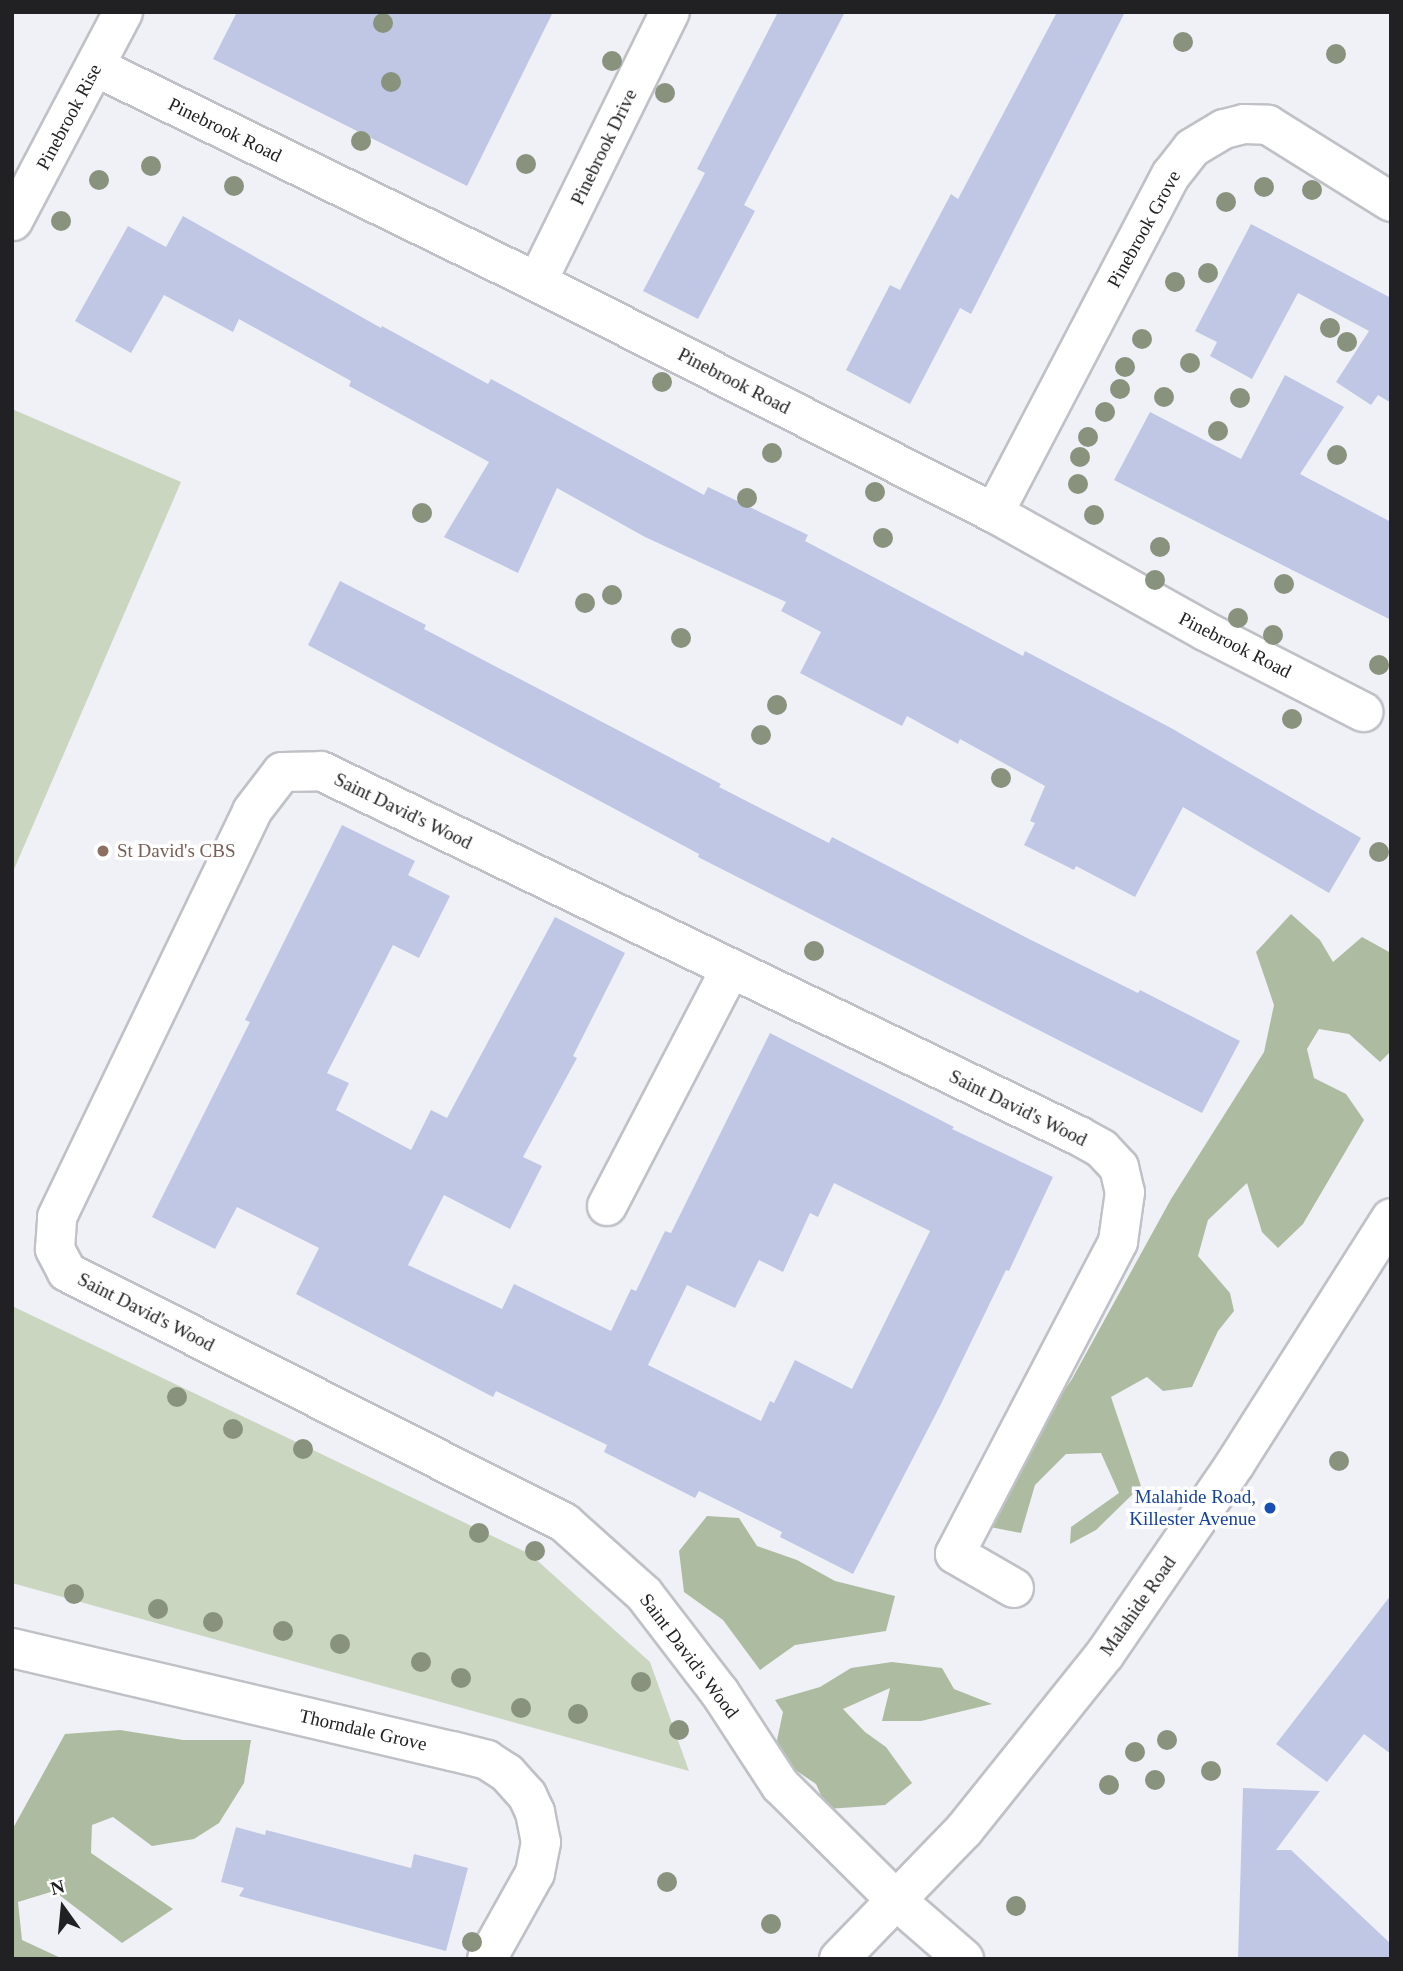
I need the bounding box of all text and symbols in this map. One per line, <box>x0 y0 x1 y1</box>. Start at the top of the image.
street label: Pinebrook Rise <box>32 60 106 174</box>
street label: Pinebrook Drive <box>566 85 642 209</box>
street label: Pinebrook Road <box>165 93 285 167</box>
street label: Pinebrook Grove <box>1102 166 1186 292</box>
street label: Pinebrook Road <box>674 343 794 419</box>
street label: Pinebrook Road <box>1175 607 1295 683</box>
street label: Saint David's Wood <box>330 768 476 854</box>
place label: St David's CBS <box>117 840 236 862</box>
marker: St David's CBS <box>95 843 111 859</box>
street label: Saint David's Wood <box>945 1065 1091 1151</box>
street label: Saint David's Wood <box>74 1268 218 1356</box>
place label: Malahide Road, Killester Avenue <box>1128 1486 1256 1530</box>
marker: Malahide Road, Killester Avenue <box>1262 1500 1278 1516</box>
street label: Malahide Road <box>1095 1552 1181 1660</box>
street label: Saint David's Wood <box>635 1589 743 1723</box>
street label: Thorndale Grove <box>297 1704 429 1756</box>
north arrow <box>28 1873 98 1943</box>
text: N <box>48 1875 67 1899</box>

